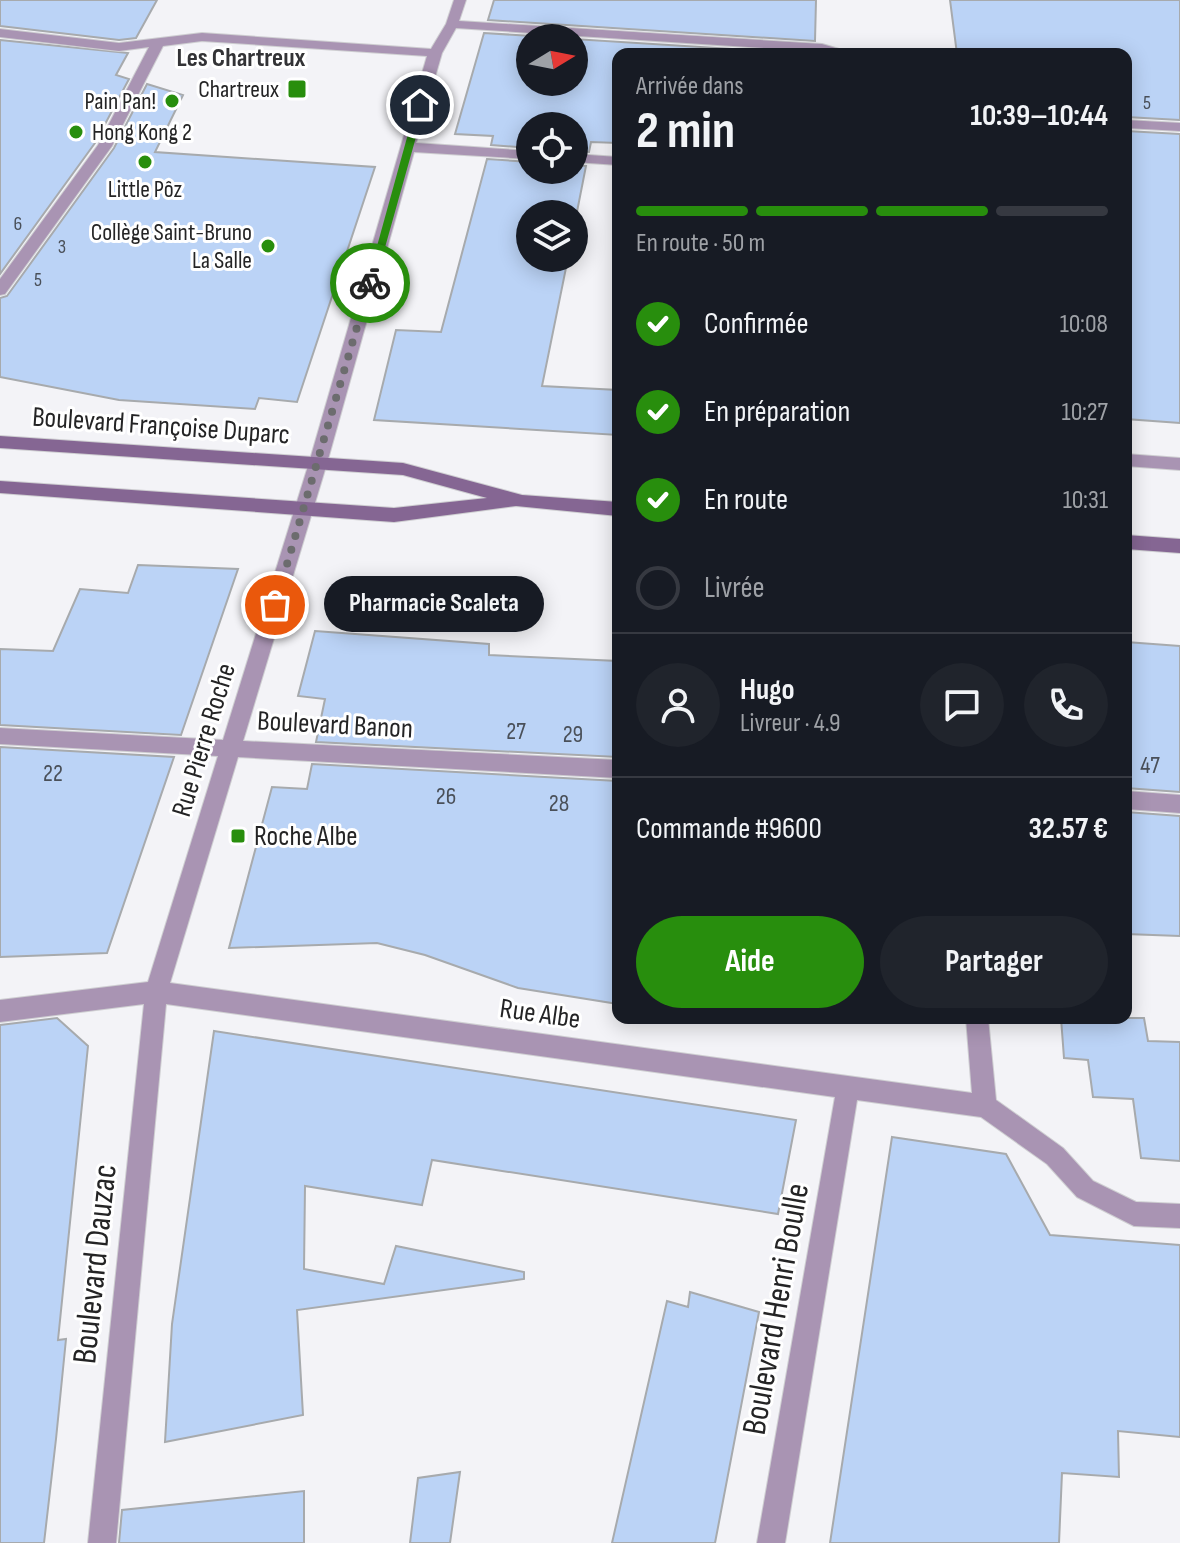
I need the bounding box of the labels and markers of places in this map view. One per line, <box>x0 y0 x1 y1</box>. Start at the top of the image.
pin <box>386 71 454 139</box>
place label: Chartreux <box>198 75 279 104</box>
marker: Chartreux <box>286 78 308 100</box>
place label: Pain Pan! <box>85 87 156 116</box>
marker: Pain Pan! <box>163 92 181 110</box>
place label: Hong Kong 2 <box>92 118 192 147</box>
marker: Hong Kong 2 <box>67 123 85 141</box>
marker: Little Pôz <box>136 153 154 171</box>
place label: Little Pôz <box>108 175 183 204</box>
place label: Collège Saint-Bruno La Salle <box>91 218 252 275</box>
marker: Collège Saint-Bruno La Salle <box>259 237 277 255</box>
pin <box>241 571 309 639</box>
callout: Pharmacie Scaleta <box>323 577 543 633</box>
place label: Roche Albe <box>254 820 358 853</box>
marker: Roche Albe <box>229 827 247 845</box>

